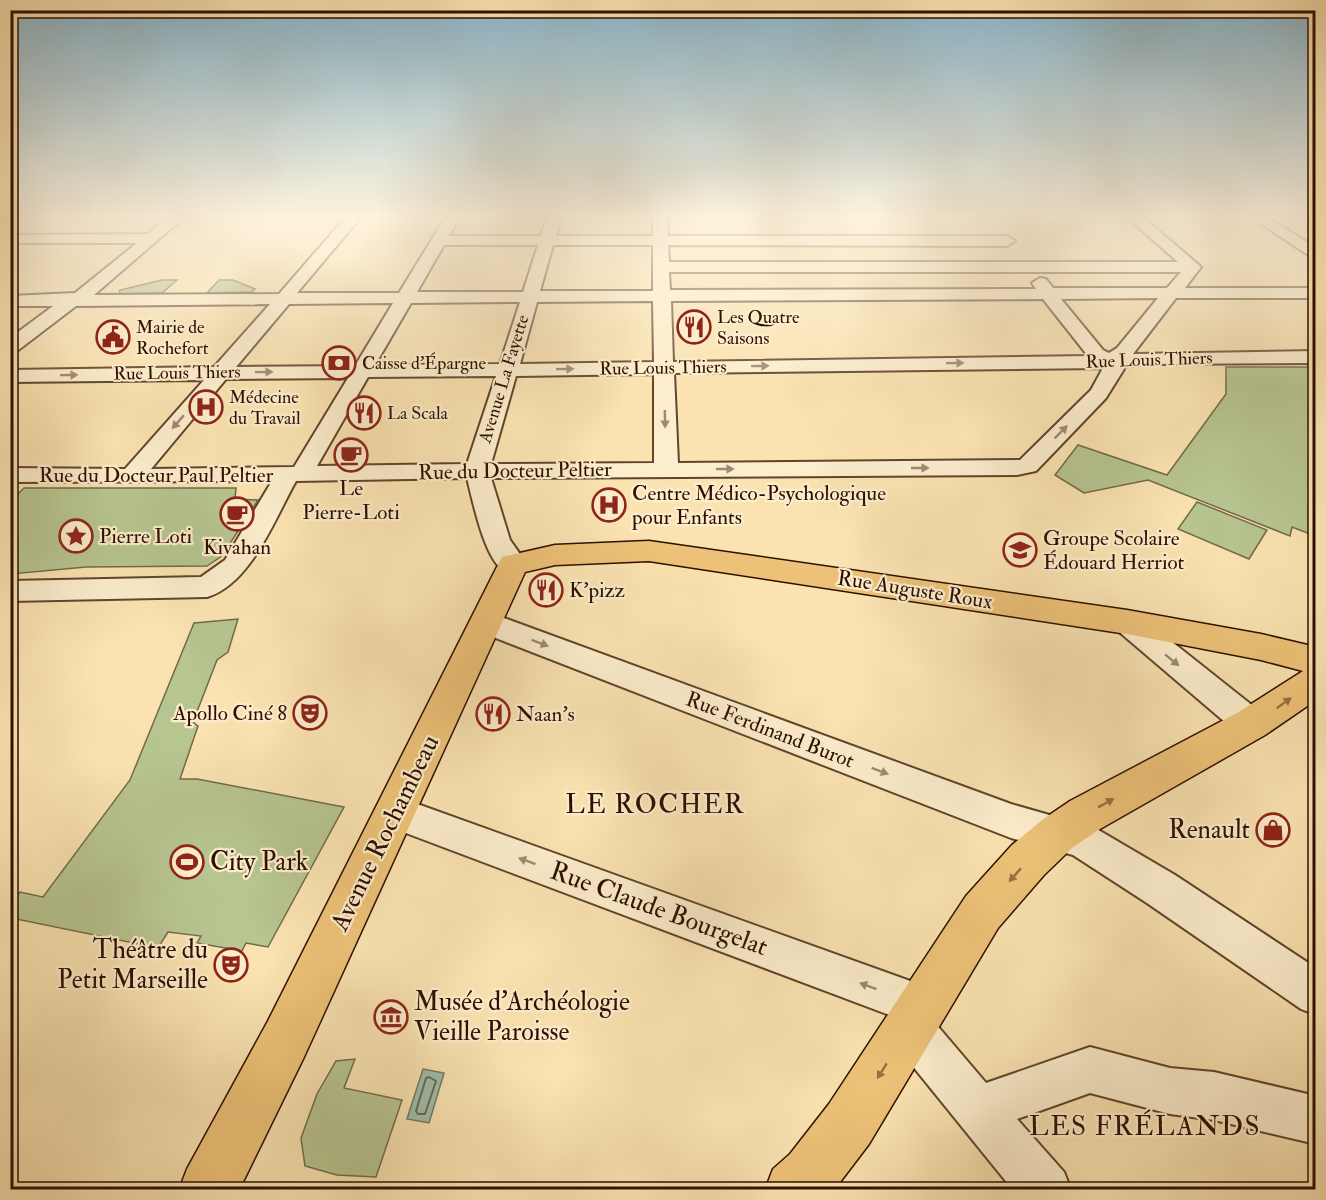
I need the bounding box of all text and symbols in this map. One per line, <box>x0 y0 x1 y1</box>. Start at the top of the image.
place label: Les Quatre Saisons <box>717 306 800 350</box>
restaurant icon: Les Quatre Saisons <box>676 309 712 345</box>
street label: Avenue La Fayette <box>473 312 535 447</box>
place label: Mairie de Rochefort <box>136 316 209 360</box>
public building icon: Mairie de Rochefort <box>95 319 131 355</box>
bank icon: Caisse d'Épargne <box>321 345 357 381</box>
street label: Rue Louis Thiers <box>1085 346 1213 374</box>
place label: Caisse d'Épargne <box>362 352 487 375</box>
street label: Rue Louis Thiers <box>599 355 727 381</box>
one-way arrow <box>946 359 965 368</box>
street label: Rue Louis Thiers <box>113 360 241 386</box>
one-way arrow <box>751 362 770 371</box>
one-way arrow <box>556 364 575 374</box>
one-way arrow <box>254 368 273 377</box>
one-way arrow <box>59 370 78 380</box>
place label: Médecine du Travail <box>229 386 301 430</box>
hospital icon: Médecine du Travail <box>188 389 224 425</box>
restaurant icon: La Scala <box>346 395 382 431</box>
place label: La Scala <box>387 402 449 425</box>
one-way arrow <box>660 409 670 428</box>
one-way arrow <box>172 414 185 429</box>
one-way arrow <box>1054 426 1068 440</box>
cafe icon: Le Pierre-Loti <box>333 437 369 473</box>
street label: Rue du Docteur Peltier <box>418 456 612 486</box>
street label: Rue du Docteur Paul Peltier <box>39 462 273 489</box>
one-way arrow <box>715 464 734 474</box>
one-way arrow <box>910 464 929 473</box>
place label: Le Pierre-Loti <box>302 475 400 526</box>
place label: Centre Médico-Psychologique pour Enfants <box>631 480 886 531</box>
hospital icon: Centre Médico-Psychologique pour Enfants <box>591 487 627 523</box>
cafe icon: Kivahan <box>219 496 255 532</box>
place icon: Pierre Loti <box>58 518 94 554</box>
place label: Pierre Loti <box>99 523 192 550</box>
place label: Groupe Scolaire Édouard Herriot <box>1043 525 1185 576</box>
school or university icon: Groupe Scolaire Édouard Herriot <box>1002 532 1038 568</box>
place label: Kivahan <box>203 534 271 561</box>
street label: Rue Auguste Roux <box>836 564 995 616</box>
restaurant icon: K'pizz <box>528 572 564 608</box>
place label: K'pizz <box>569 577 625 604</box>
one-way arrow <box>531 639 549 648</box>
one-way arrow <box>1164 654 1179 666</box>
street label: Rue Ferdinand Burot <box>682 685 858 775</box>
theatre icon: Apollo Ciné 8 <box>292 695 328 731</box>
restaurant icon: Naan's <box>475 696 511 732</box>
one-way arrow <box>1276 698 1291 710</box>
place label: Apollo Ciné 8 <box>172 700 287 727</box>
place label: Naan's <box>516 701 575 728</box>
street label: Avenue Rochambeau <box>323 730 446 937</box>
one-way arrow <box>871 766 889 776</box>
district label: LE ROCHER <box>565 788 745 821</box>
one-way arrow <box>1098 798 1115 808</box>
shop icon: Renault <box>1255 812 1291 848</box>
place label: Renault <box>1168 814 1250 846</box>
sports icon: City Park <box>169 844 205 880</box>
place label: City Park <box>210 846 309 878</box>
street label: Rue Claude Bourgelat <box>546 855 772 963</box>
one-way arrow <box>518 856 536 865</box>
one-way arrow <box>1009 867 1022 882</box>
place label: Théâtre du Petit Marseille <box>57 934 208 996</box>
theatre icon: Théâtre du Petit Marseille <box>213 947 249 983</box>
one-way arrow <box>859 981 877 990</box>
place label: Musée d'Archéologie Vieille Paroisse <box>414 986 630 1048</box>
museum icon: Musée d'Archéologie Vieille Paroisse <box>373 999 409 1035</box>
one-way arrow <box>877 1063 888 1079</box>
district label: LES FRÉLANDS <box>1029 1109 1261 1143</box>

